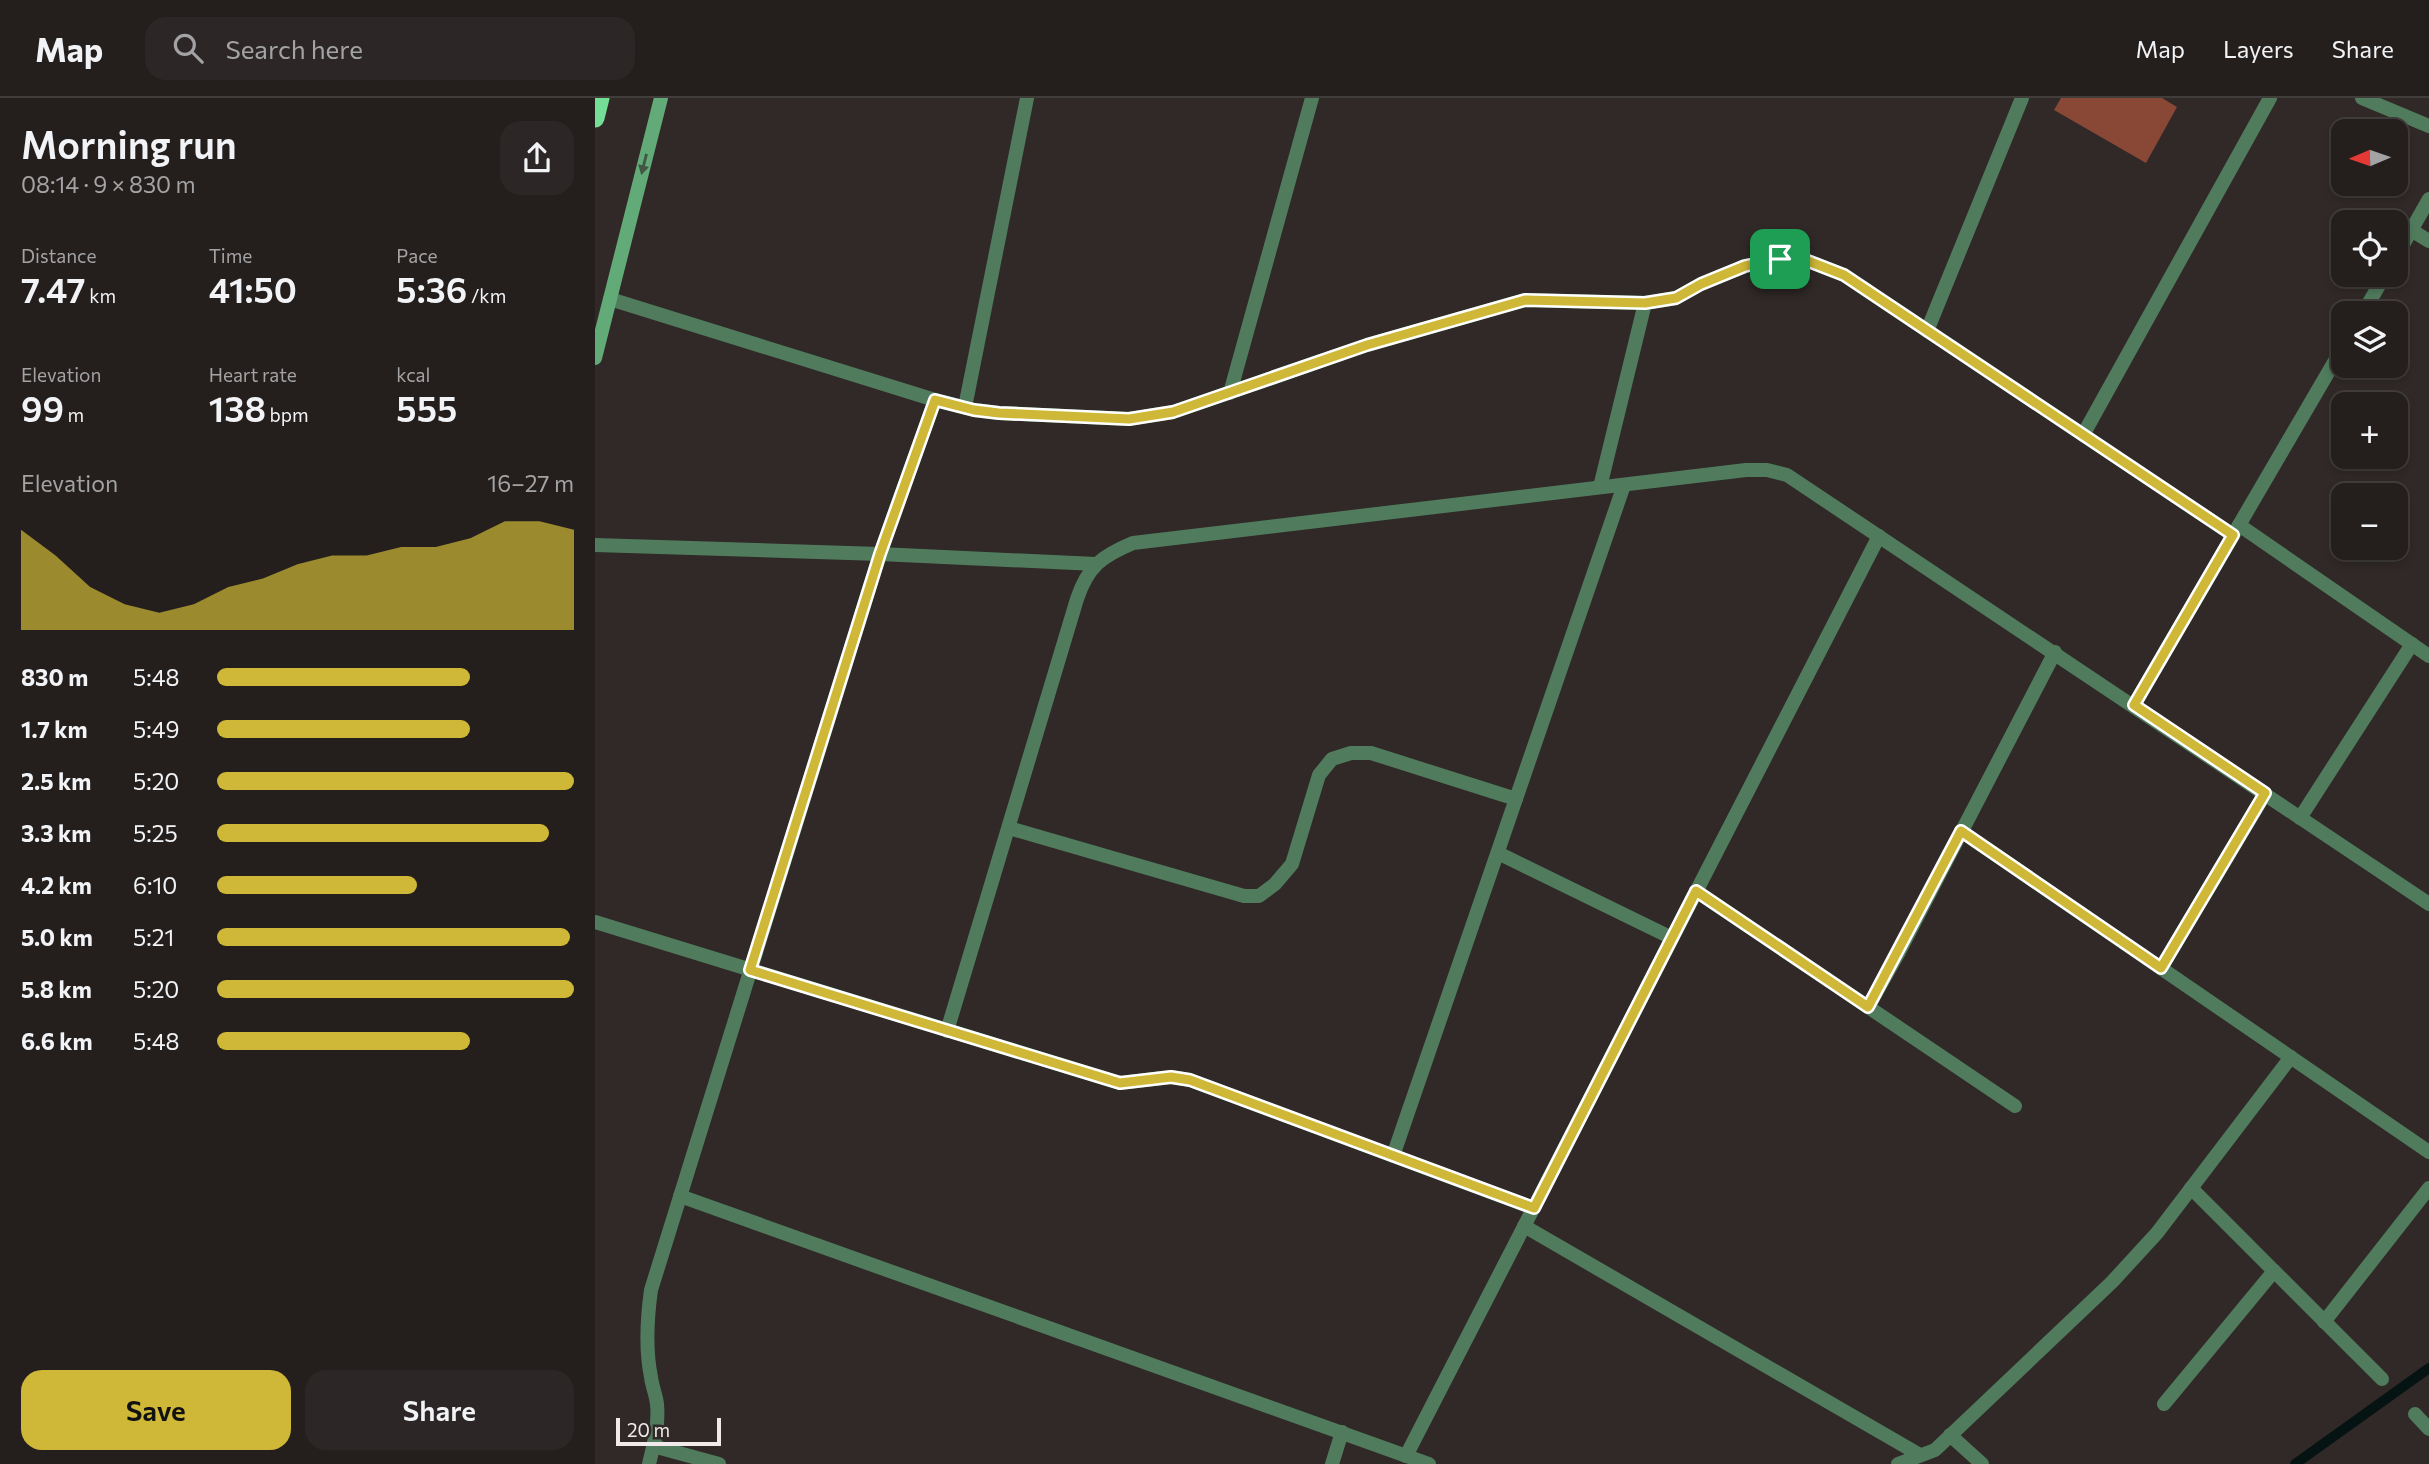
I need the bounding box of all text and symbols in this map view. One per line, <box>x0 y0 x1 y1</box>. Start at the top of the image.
search box <box>145 17 635 80</box>
text: Map <box>35 28 103 69</box>
icon: search <box>169 29 207 67</box>
text: Search here <box>225 33 363 64</box>
text: Map <box>2136 34 2185 63</box>
text: Layers <box>2223 34 2294 63</box>
text: Share <box>2332 34 2394 63</box>
north arrow <box>2331 119 2408 196</box>
map controls <box>2331 119 2408 560</box>
text: Morning run <box>21 120 237 167</box>
button: share <box>500 121 574 195</box>
one-way arrow <box>638 153 649 175</box>
text: 08:14 · 9 × 830 m <box>21 170 196 198</box>
button: locate <box>2331 210 2408 287</box>
pin <box>1750 229 1810 289</box>
icon: arrive <box>1761 240 1799 278</box>
text: Distance <box>21 244 97 267</box>
text: Time <box>209 244 252 267</box>
text: Pace <box>396 244 438 267</box>
text: 7.47 <box>21 267 86 310</box>
text: 41:50 <box>209 267 297 310</box>
text: 5:36 <box>396 267 467 310</box>
text: km <box>86 284 116 307</box>
text: /km <box>467 284 506 307</box>
button: layers <box>2331 301 2408 378</box>
text: Elevation <box>21 363 101 386</box>
text: Heart rate <box>209 363 297 386</box>
text: kcal <box>396 363 430 386</box>
text: 99 <box>21 386 64 429</box>
text: 138 <box>209 386 266 429</box>
text: 555 <box>396 386 457 429</box>
button: + <box>2331 392 2408 469</box>
text: m <box>64 403 84 426</box>
text: bpm <box>266 403 309 426</box>
text: Elevation <box>21 469 118 497</box>
text: 16–27 m <box>487 469 574 497</box>
button: − <box>2331 483 2408 560</box>
text: 830 m <box>21 663 88 691</box>
text: 5:48 <box>133 663 179 691</box>
text: 1.7 km <box>21 715 88 743</box>
text: 5:49 <box>133 715 179 743</box>
text: 2.5 km <box>21 767 91 795</box>
text: 5:20 <box>133 767 179 795</box>
text: 3.3 km <box>21 819 91 847</box>
text: 5:25 <box>133 819 178 847</box>
text: 4.2 km <box>21 871 92 899</box>
text: 6:10 <box>133 871 177 899</box>
text: 5.0 km <box>21 923 93 951</box>
text: 5:21 <box>133 923 174 951</box>
text: 5.8 km <box>21 975 92 1003</box>
text: 5:20 <box>133 975 179 1003</box>
text: 6.6 km <box>21 1027 93 1055</box>
text: 5:48 <box>133 1027 179 1055</box>
button: Save <box>21 1370 291 1450</box>
button: Share <box>305 1370 574 1450</box>
scale bar <box>616 1415 721 1447</box>
text: 20 m <box>627 1418 670 1441</box>

